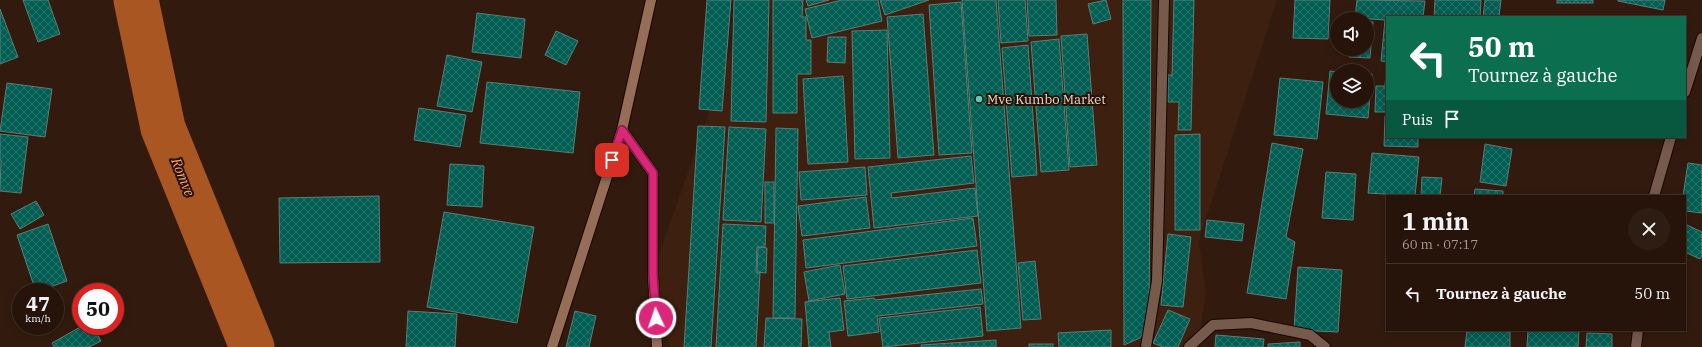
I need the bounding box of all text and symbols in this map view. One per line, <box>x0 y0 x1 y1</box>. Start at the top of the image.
map controls <box>1330 12 1374 108</box>
button: sound <box>1330 12 1374 56</box>
text: 50 m <box>1468 28 1535 65</box>
icon: left <box>1402 32 1454 84</box>
button: layers <box>1330 64 1374 108</box>
text: Tournez à gauche <box>1468 64 1617 87</box>
place label: Mve Kumbo Market <box>987 91 1106 108</box>
marker: Mve Kumbo Market <box>974 94 984 104</box>
icon: arrive <box>1441 108 1463 130</box>
text: Puis <box>1402 110 1433 129</box>
pin <box>595 143 629 177</box>
icon: arrive <box>601 149 623 171</box>
water label: Romve <box>167 154 199 199</box>
text: 1 min <box>1402 205 1469 237</box>
button: close <box>1628 208 1670 250</box>
text: 60 m · 07:17 <box>1402 236 1478 253</box>
speed limit sign: 50 <box>72 283 124 335</box>
icon: left <box>1402 283 1424 305</box>
text: Tournez à gauche <box>1436 284 1567 303</box>
text: 50 m <box>1634 284 1670 303</box>
text: 47 <box>26 290 50 317</box>
position arrow <box>635 297 677 339</box>
text: km/h <box>25 312 51 325</box>

